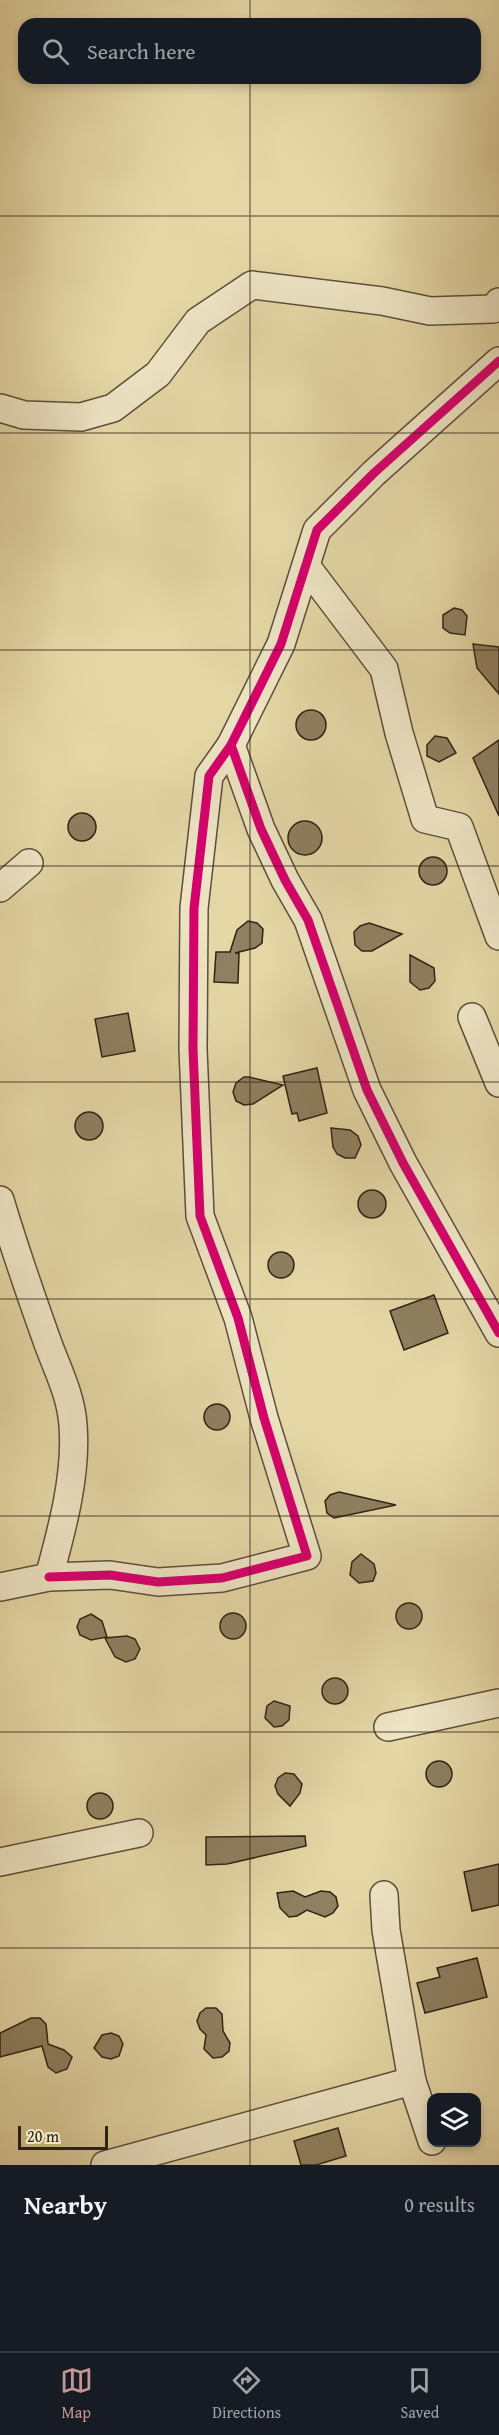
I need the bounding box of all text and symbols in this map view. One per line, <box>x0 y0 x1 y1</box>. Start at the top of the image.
search box <box>18 18 481 84</box>
icon: search <box>39 35 72 68</box>
text: Search here <box>87 35 196 67</box>
map controls <box>427 2093 481 2147</box>
button: layers <box>427 2093 481 2147</box>
scale bar <box>18 2123 108 2150</box>
text: 20 m <box>27 2124 59 2148</box>
text: Nearby <box>24 2185 107 2224</box>
text: 0 results <box>404 2190 475 2219</box>
tab: Map <box>60 2364 93 2424</box>
tab: Directions <box>212 2364 281 2424</box>
tab: Saved <box>400 2364 439 2424</box>

